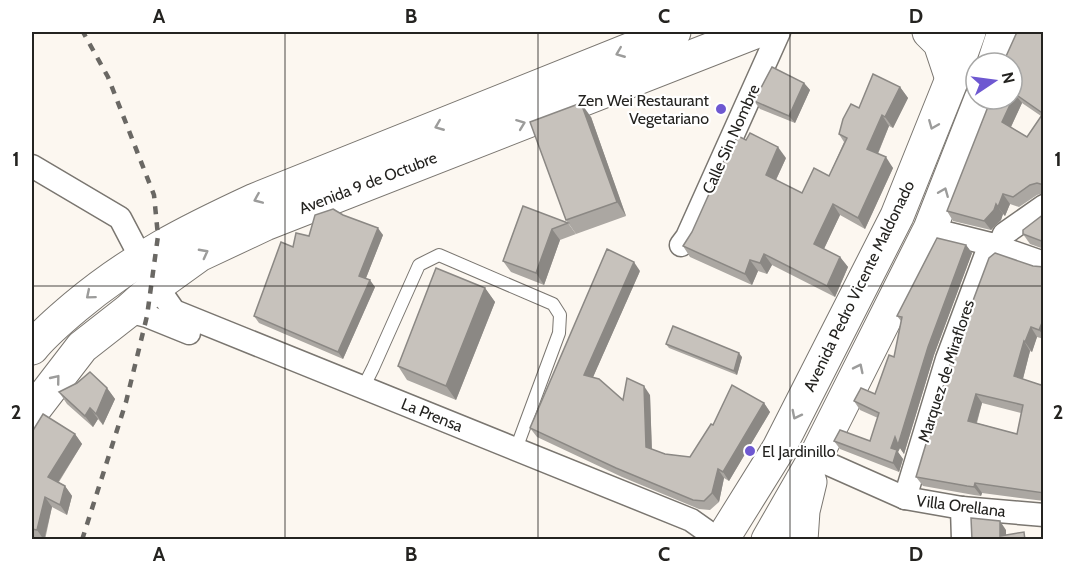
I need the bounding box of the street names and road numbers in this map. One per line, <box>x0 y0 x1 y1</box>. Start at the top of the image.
street label: Calle Sin Nombre <box>698 81 764 197</box>
street label: Avenida 9 de Octubre <box>296 148 440 218</box>
street label: Avenida Pedro Vicente Maldonado <box>800 177 919 395</box>
street label: Marquez de Miraflores <box>914 297 978 445</box>
street label: La Prensa <box>398 394 466 436</box>
street label: Villa Orellana <box>915 491 1007 521</box>

